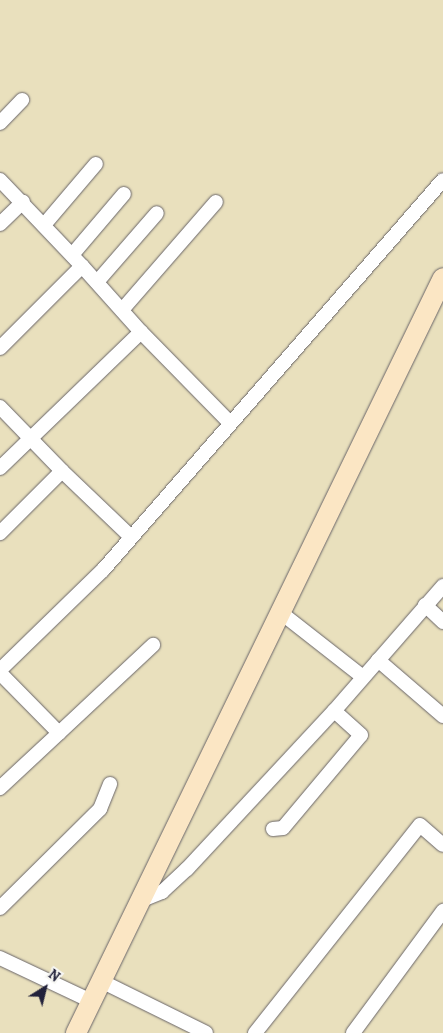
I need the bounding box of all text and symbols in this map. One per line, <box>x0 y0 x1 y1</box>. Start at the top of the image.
north arrow <box>20 963 70 1013</box>
text: N <box>44 965 64 986</box>

